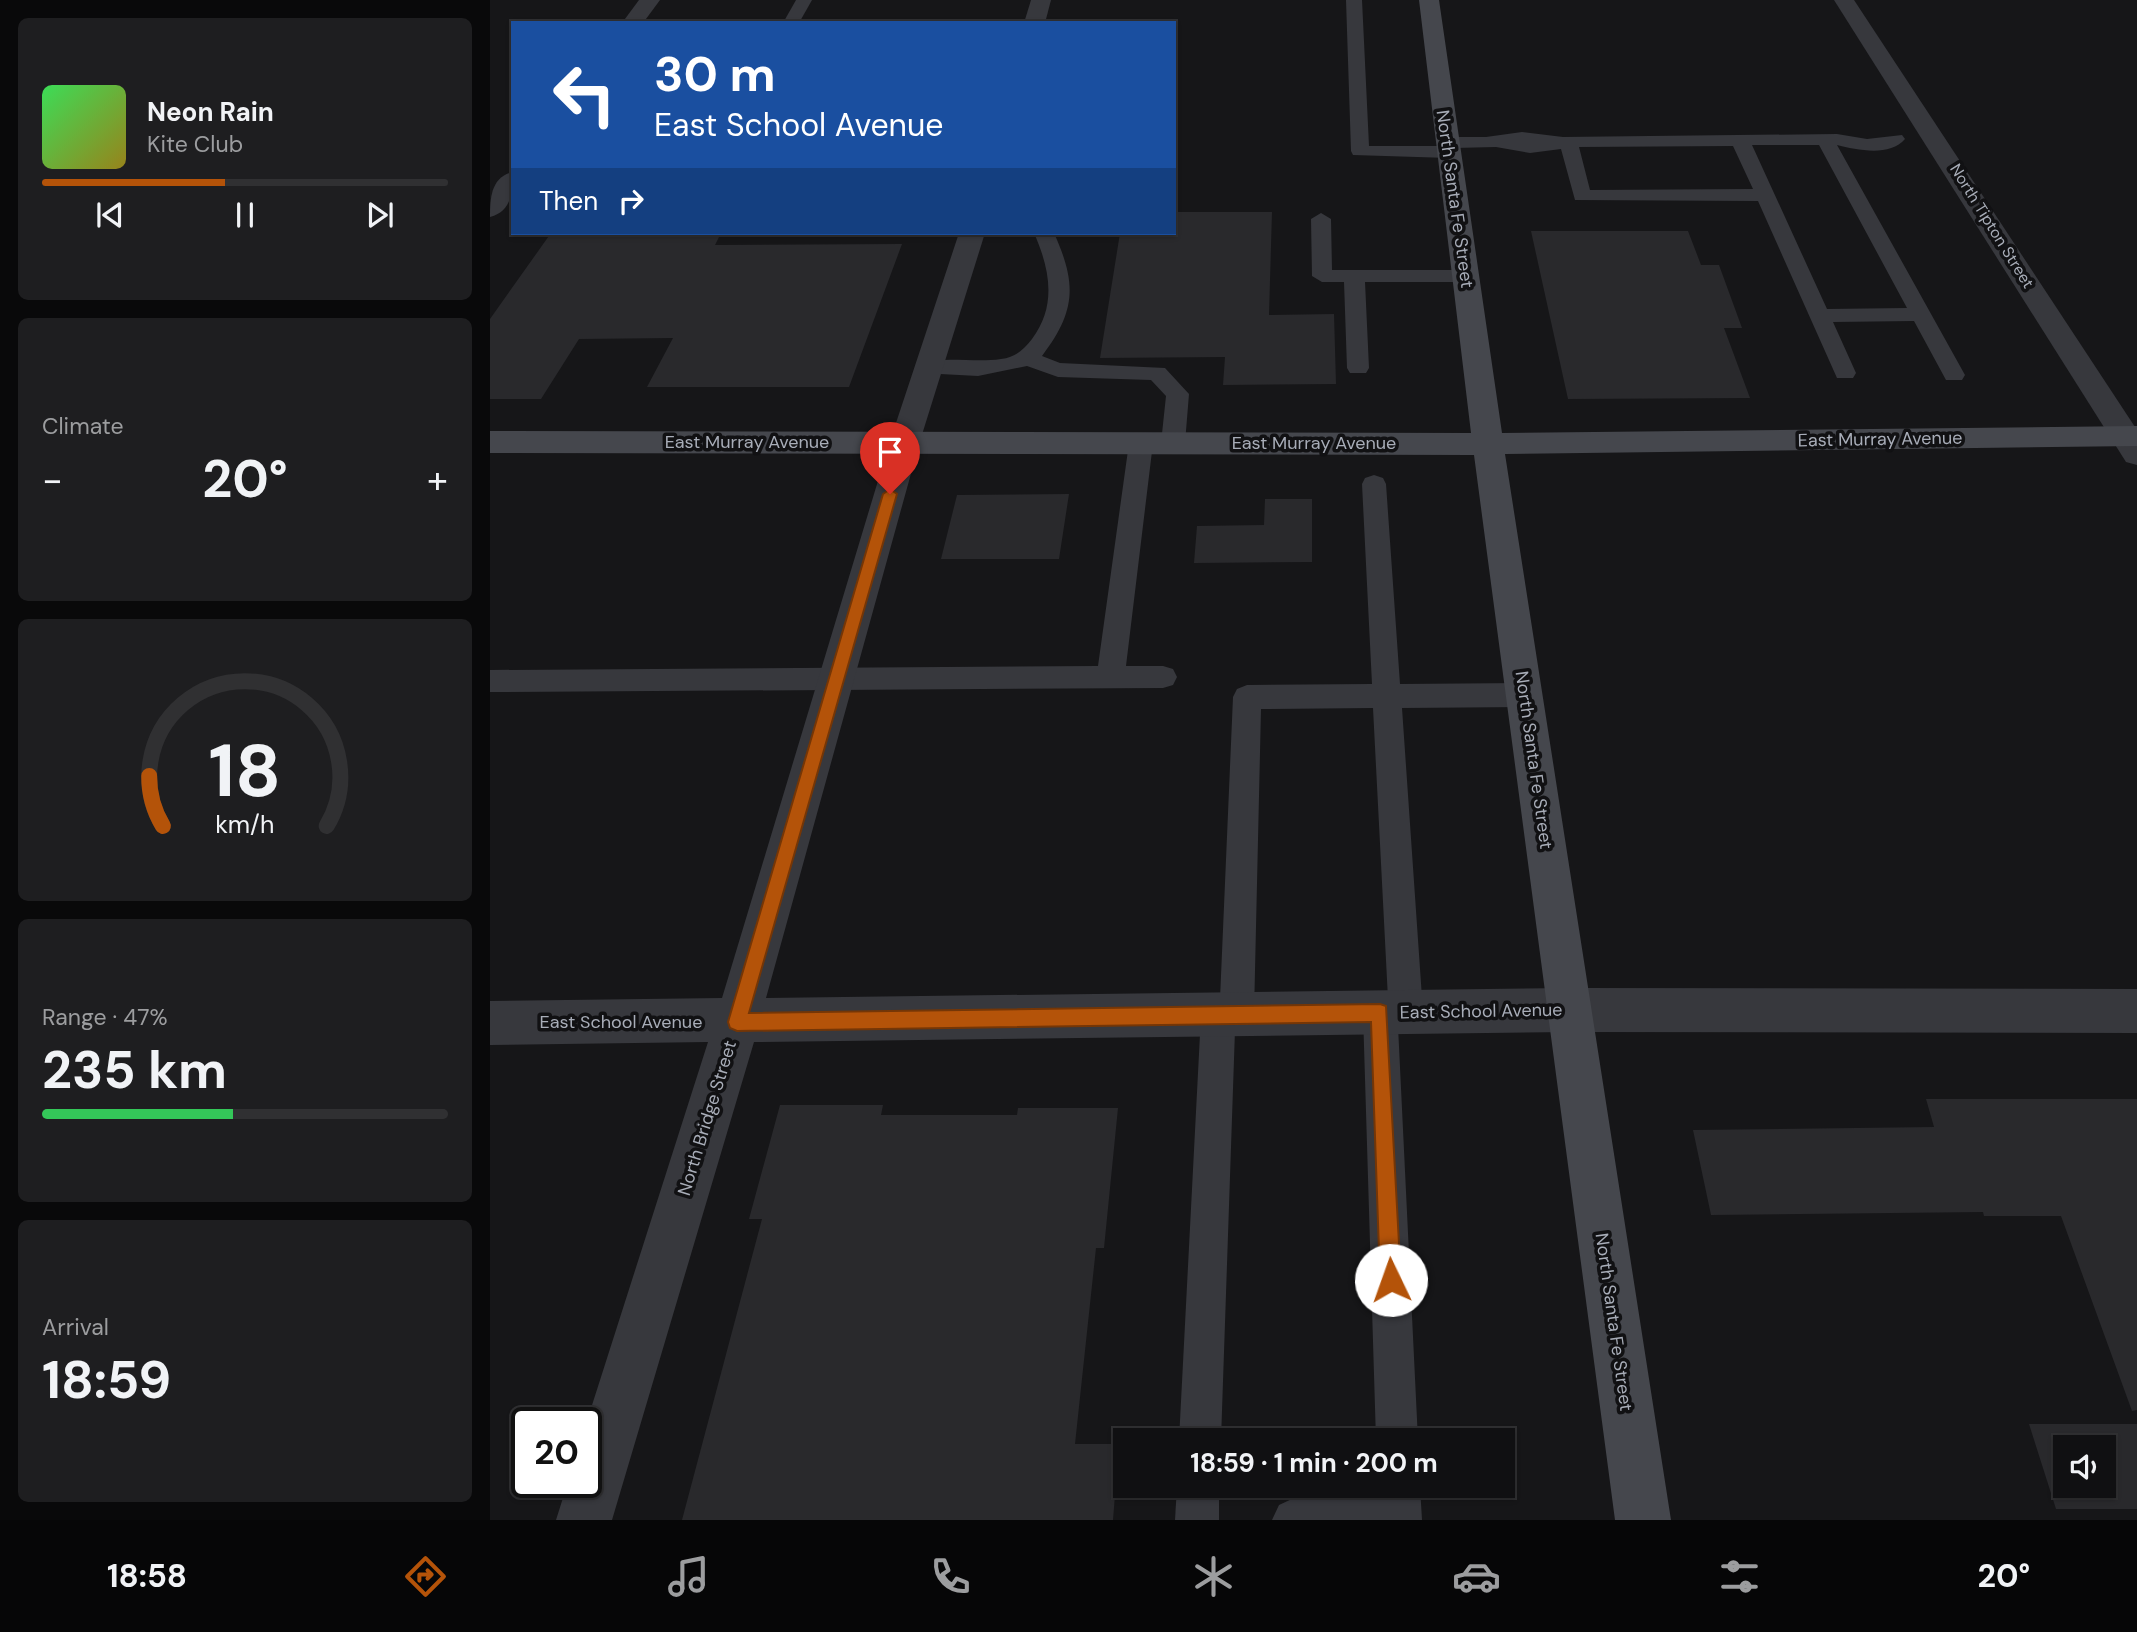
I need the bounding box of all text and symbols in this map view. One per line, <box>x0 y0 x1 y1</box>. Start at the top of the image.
text: 30 m <box>654 42 776 106</box>
icon: left <box>539 49 630 140</box>
text: Neon Rain <box>147 95 274 129</box>
text: East School Avenue <box>654 104 944 146</box>
street label: North Santa Fe Street <box>1431 108 1479 290</box>
text: Kite Club <box>147 129 243 159</box>
street label: North Tipton Street <box>1945 160 2039 292</box>
icon: right <box>612 182 650 220</box>
text: Then <box>539 184 598 218</box>
icon: previous <box>91 196 129 234</box>
icon: pause <box>226 196 264 234</box>
icon: next <box>361 196 399 234</box>
text: Climate <box>42 411 124 441</box>
pin <box>860 422 920 494</box>
street label: East Murray Avenue <box>1797 426 1963 452</box>
street label: East Murray Avenue <box>665 430 829 454</box>
street label: East Murray Avenue <box>1232 431 1396 455</box>
icon: arrive <box>871 433 909 471</box>
text: 20° <box>202 445 288 513</box>
text: − <box>42 455 63 505</box>
text: + <box>427 455 448 505</box>
street label: North Santa Fe Street <box>1510 669 1558 851</box>
text: 18 <box>209 724 281 819</box>
text: km/h <box>215 808 275 841</box>
street label: East School Avenue <box>1399 998 1563 1024</box>
text: Range · 47% <box>42 1002 168 1032</box>
street label: East School Avenue <box>540 1010 702 1034</box>
text: 235 km <box>42 1036 227 1104</box>
street label: North Bridge Street <box>672 1038 742 1198</box>
street label: North Santa Fe Street <box>1590 1231 1638 1413</box>
position arrow <box>1354 1243 1428 1317</box>
text: Arrival <box>42 1312 109 1342</box>
text: 18:59 <box>42 1346 171 1414</box>
speed limit sign: 20 <box>511 1407 602 1498</box>
map controls <box>2053 1435 2116 1498</box>
button: sound <box>2053 1435 2116 1498</box>
text: 18:59 · 1 min · 200 m <box>1190 1446 1438 1480</box>
icon: directions <box>401 1552 450 1601</box>
icon: music <box>664 1552 713 1601</box>
icon: phone <box>926 1552 975 1601</box>
icon: climate <box>1189 1552 1238 1601</box>
icon: car <box>1452 1552 1501 1601</box>
icon: filters <box>1715 1552 1764 1601</box>
text: 18:58 <box>107 1555 187 1597</box>
text: 20° <box>1978 1555 2030 1597</box>

